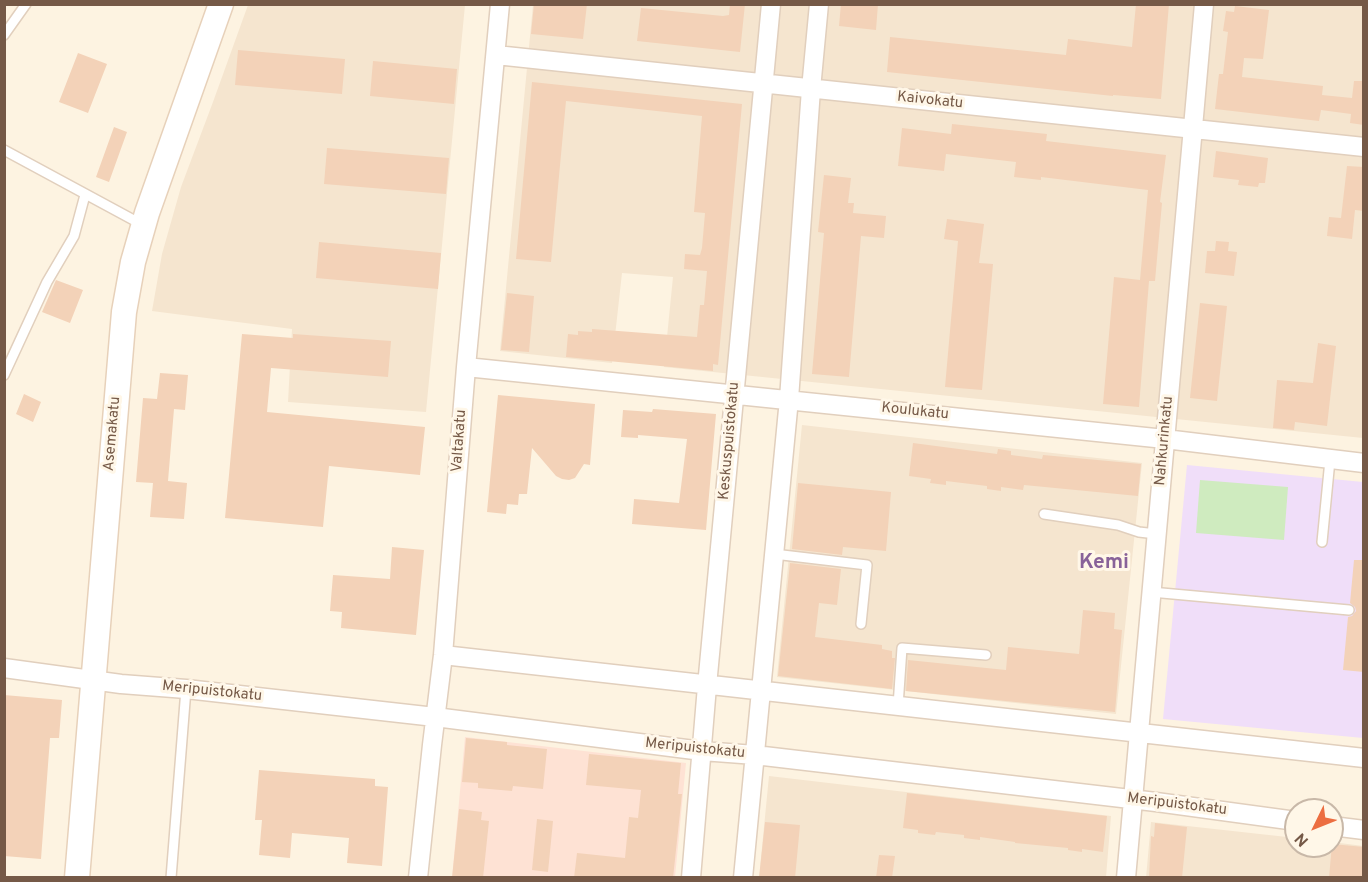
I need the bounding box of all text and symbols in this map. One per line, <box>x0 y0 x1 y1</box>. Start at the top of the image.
street label: Kaivokatu <box>896 89 964 113</box>
street label: Keskuspuistokatu <box>716 381 744 501</box>
street label: Nahkurinkatu <box>1152 395 1178 487</box>
street label: Asemakatu <box>101 396 125 472</box>
street label: Koulukatu <box>880 400 950 424</box>
street label: Valtakatu <box>449 409 471 473</box>
district label: Kemi <box>1079 551 1129 577</box>
street label: Meripuistokatu <box>161 678 263 706</box>
street label: Meripuistokatu <box>644 735 746 763</box>
street label: Meripuistokatu <box>1126 790 1228 820</box>
north arrow <box>1284 798 1344 858</box>
text: N <box>1291 828 1314 850</box>

